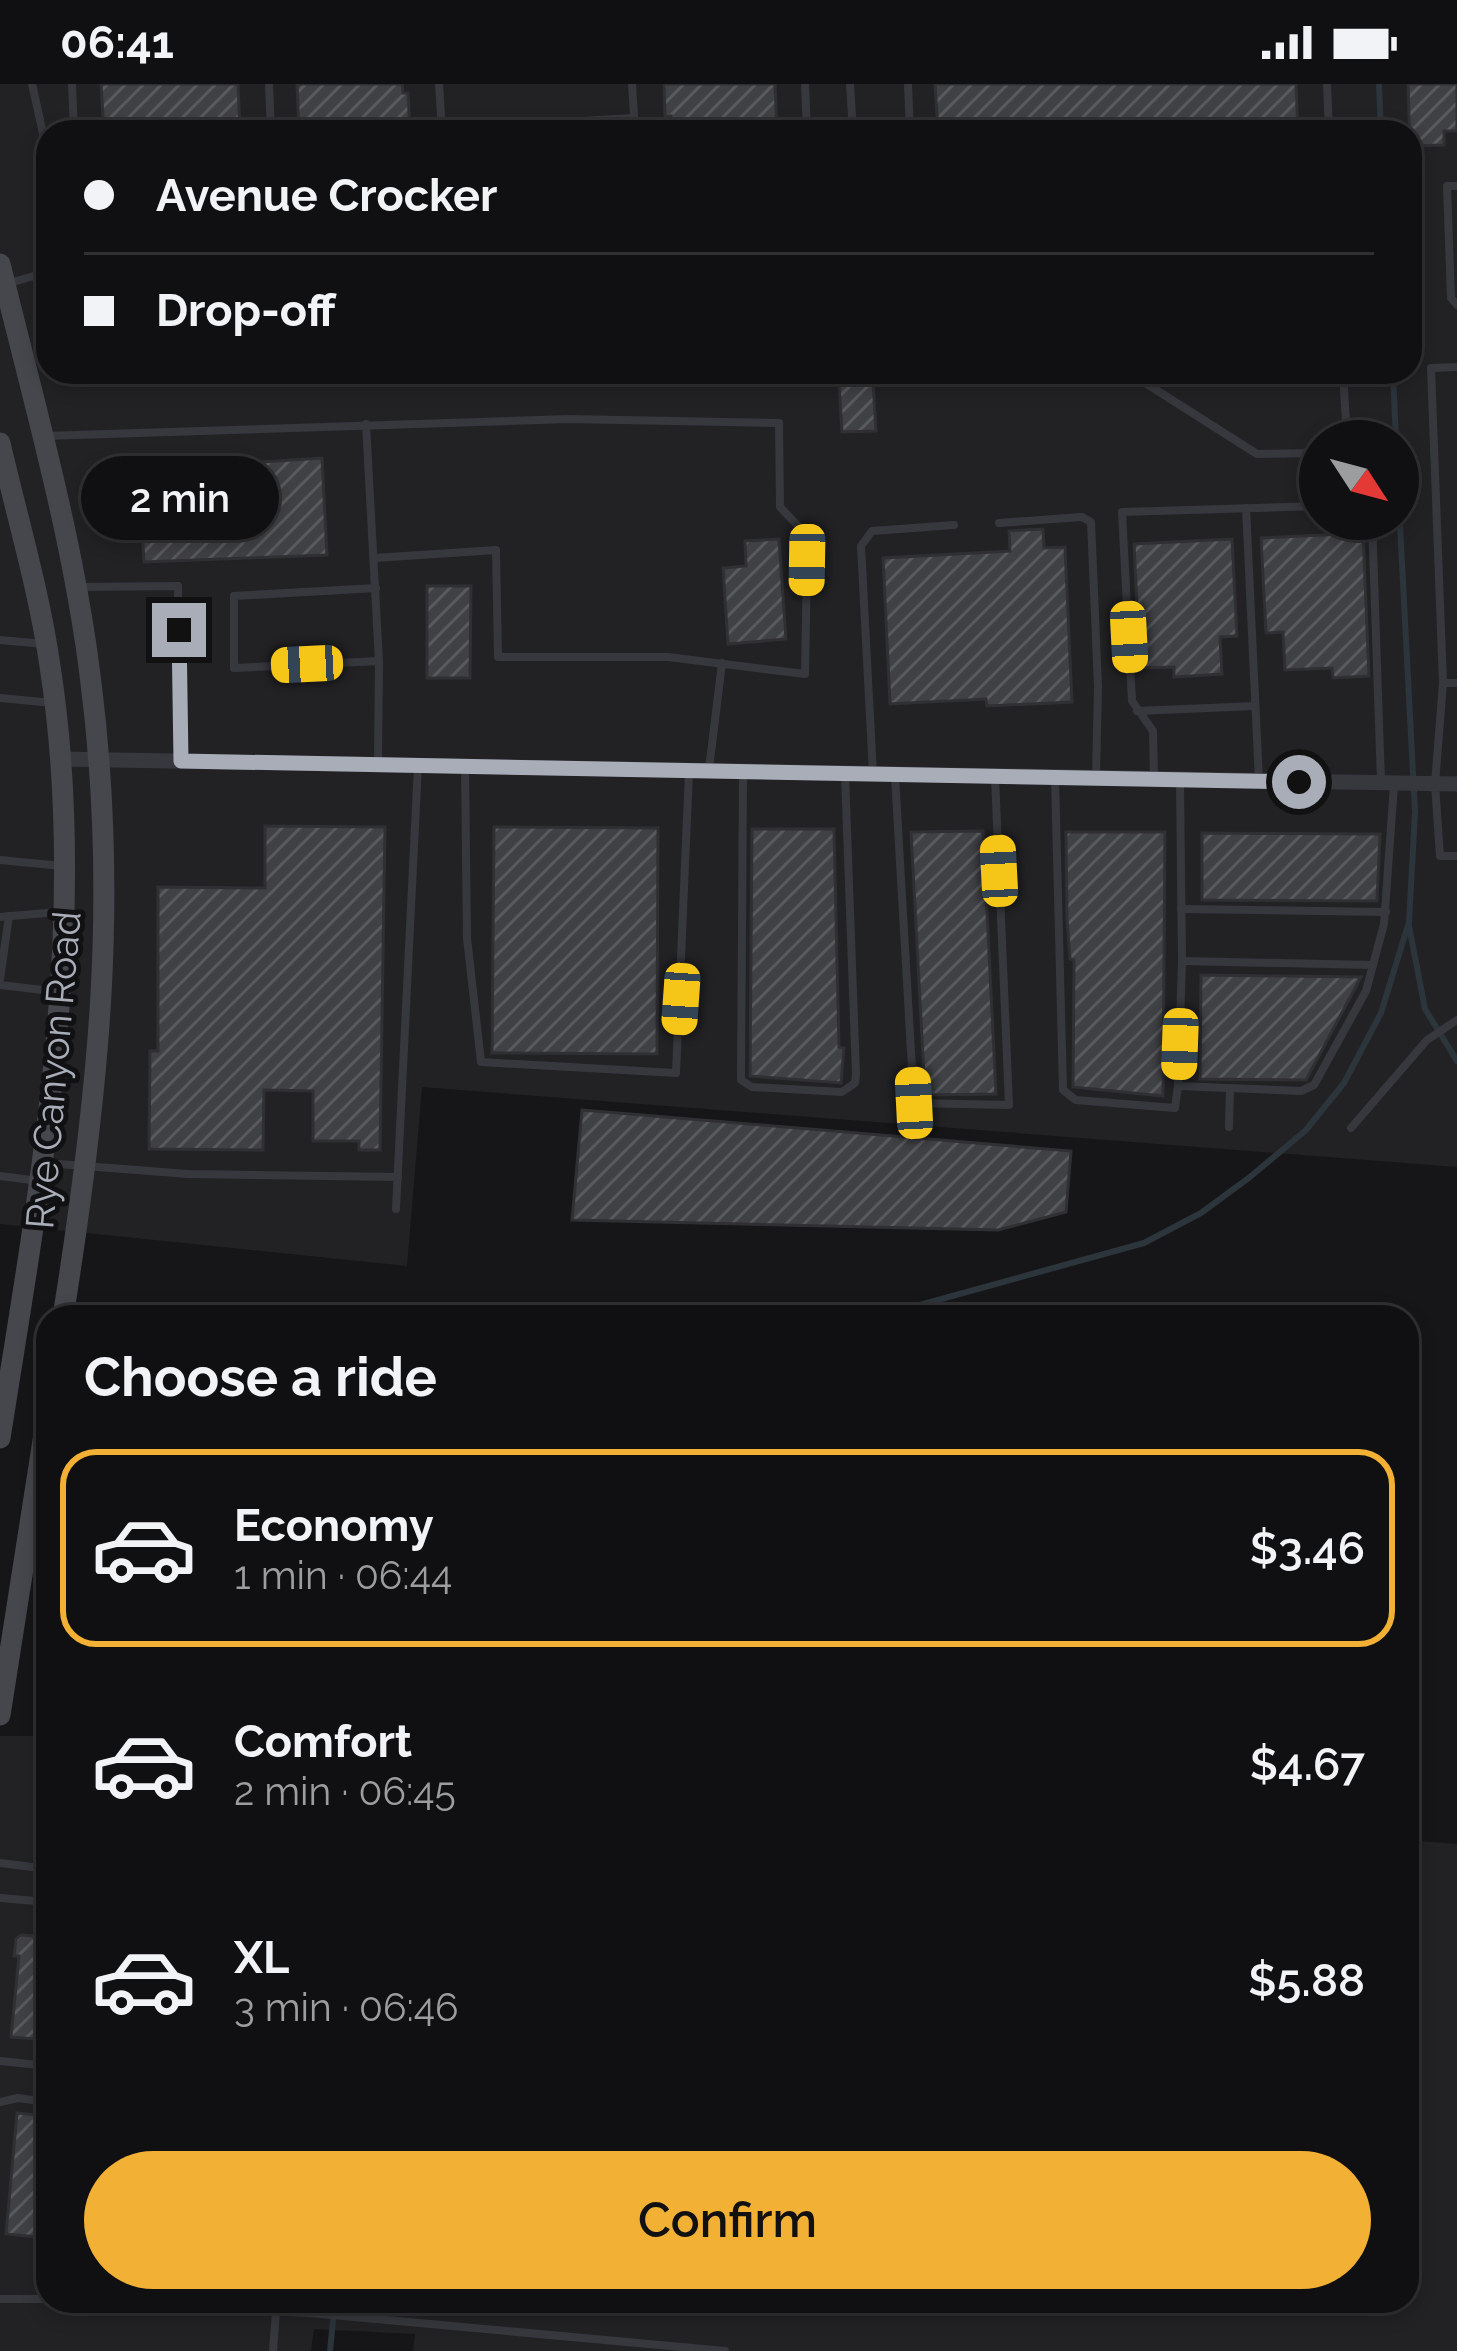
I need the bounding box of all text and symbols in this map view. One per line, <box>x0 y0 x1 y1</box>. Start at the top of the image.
text: 06:41 <box>60 16 174 69</box>
text: Avenue Crocker <box>156 169 497 222</box>
text: Drop-off <box>156 284 336 337</box>
north arrow <box>1299 420 1419 540</box>
map controls <box>1299 420 1419 540</box>
callout: 2 min <box>80 456 278 540</box>
text: 2 min <box>130 475 230 521</box>
car <box>788 524 826 596</box>
car <box>1109 600 1149 674</box>
route end <box>152 603 206 657</box>
car <box>270 644 344 684</box>
route start <box>1272 755 1326 809</box>
car <box>979 834 1019 908</box>
street label: Rye Canyon Road <box>16 909 90 1231</box>
car <box>661 962 701 1036</box>
car <box>1161 1007 1199 1081</box>
car <box>894 1066 934 1140</box>
text: Choose a ride <box>84 1345 437 1409</box>
icon: car <box>90 1494 198 1602</box>
text: Economy <box>234 1499 434 1552</box>
text: $3.46 <box>1250 1522 1365 1575</box>
text: 1 min · 06:44 <box>234 1552 452 1598</box>
icon: car <box>90 1710 198 1818</box>
text: Comfort <box>234 1715 412 1768</box>
text: $4.67 <box>1250 1738 1365 1791</box>
text: 2 min · 06:45 <box>234 1768 456 1814</box>
icon: car <box>90 1926 198 2034</box>
text: XL <box>234 1931 289 1984</box>
text: $5.88 <box>1248 1954 1365 2007</box>
text: 3 min · 06:46 <box>234 1984 459 2030</box>
button: Confirm <box>84 2151 1371 2289</box>

